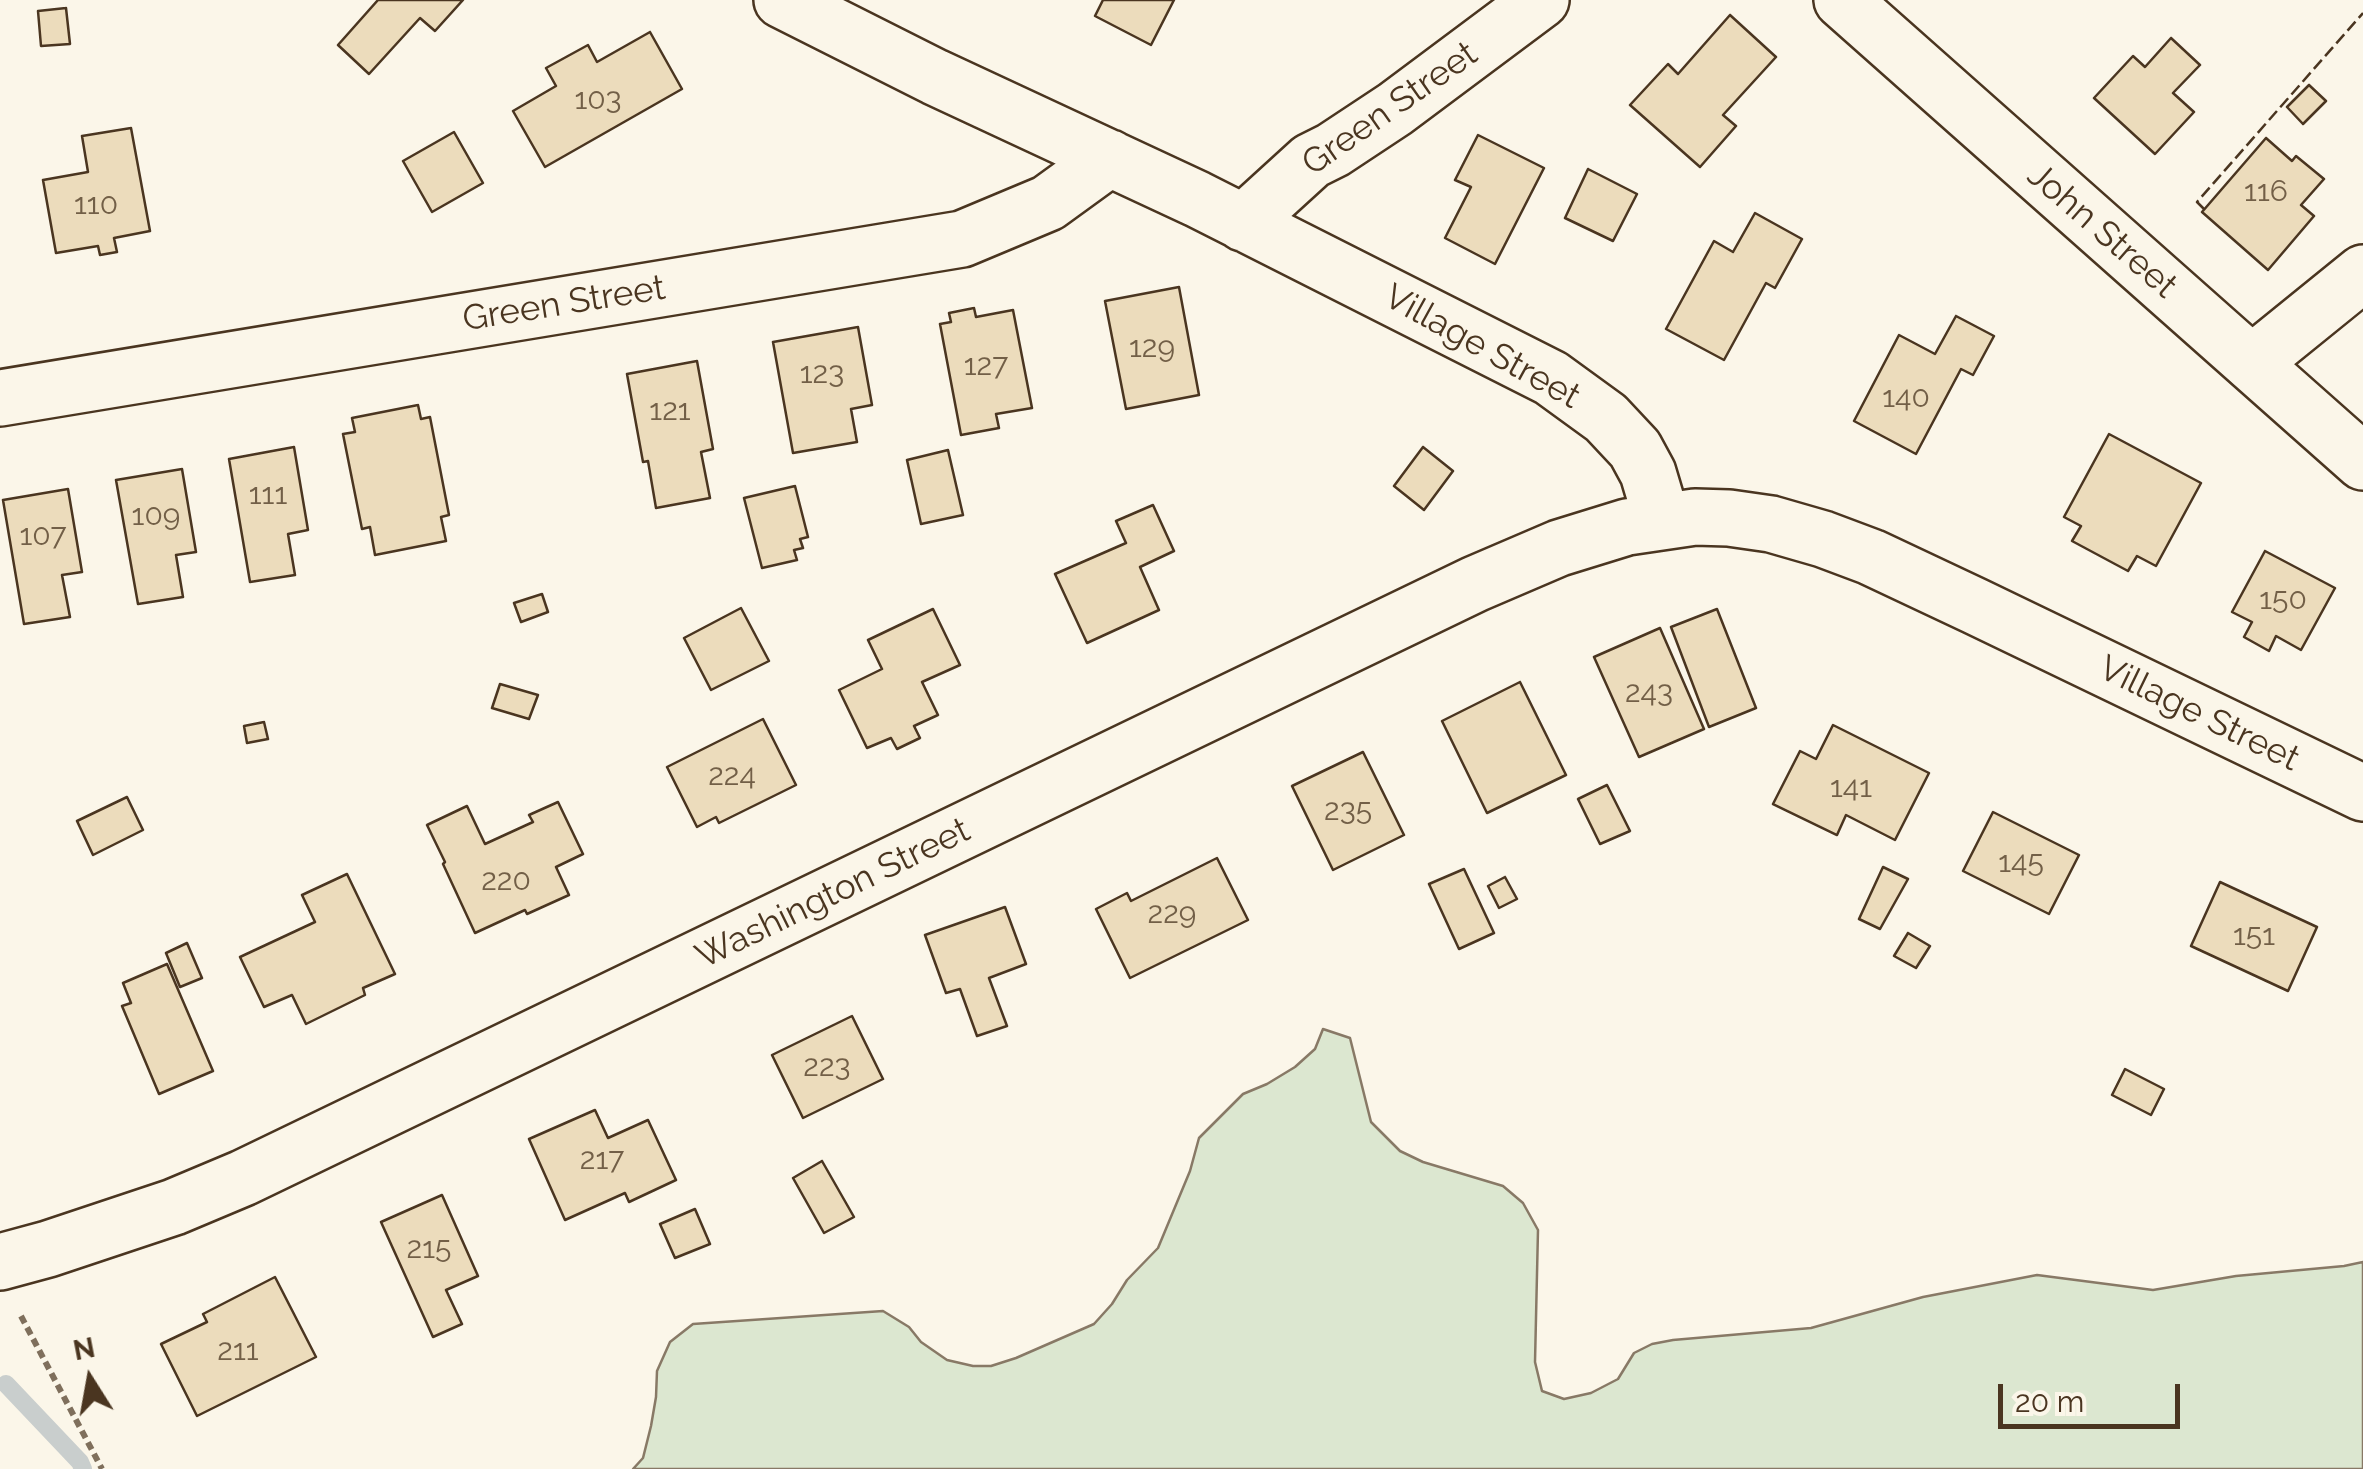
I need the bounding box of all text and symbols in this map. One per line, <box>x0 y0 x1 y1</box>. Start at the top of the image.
street label: Green Street <box>1294 33 1486 185</box>
house number: 103 <box>574 82 622 118</box>
street label: John Street <box>2019 155 2185 307</box>
house number: 116 <box>2244 174 2288 210</box>
house number: 110 <box>74 187 118 223</box>
street label: Green Street <box>460 267 668 341</box>
street label: Village Street <box>1377 276 1587 418</box>
house number: 129 <box>1129 330 1175 366</box>
house number: 127 <box>964 348 1008 384</box>
house number: 123 <box>800 356 844 392</box>
house number: 140 <box>1882 380 1930 416</box>
house number: 121 <box>649 393 691 429</box>
house number: 111 <box>249 477 287 513</box>
house number: 109 <box>132 498 180 534</box>
house number: 107 <box>19 518 67 554</box>
house number: 150 <box>2259 582 2307 618</box>
street label: Village Street <box>2092 647 2306 781</box>
house number: 243 <box>1625 675 1673 711</box>
house number: 224 <box>708 758 756 794</box>
house number: 141 <box>1830 770 1872 806</box>
house number: 235 <box>1324 793 1372 829</box>
street label: Washington Street <box>689 809 977 979</box>
house number: 145 <box>1998 845 2044 881</box>
house number: 220 <box>481 863 531 899</box>
house number: 229 <box>1148 896 1196 932</box>
house number: 151 <box>2233 918 2275 954</box>
house number: 223 <box>803 1049 851 1085</box>
house number: 217 <box>580 1142 624 1178</box>
house number: 215 <box>407 1231 451 1267</box>
north arrow <box>40 1329 140 1429</box>
text: N <box>71 1331 98 1367</box>
house number: 211 <box>217 1333 259 1369</box>
scale bar <box>2003 1364 2186 1426</box>
text: 20 m <box>2015 1384 2084 1419</box>

